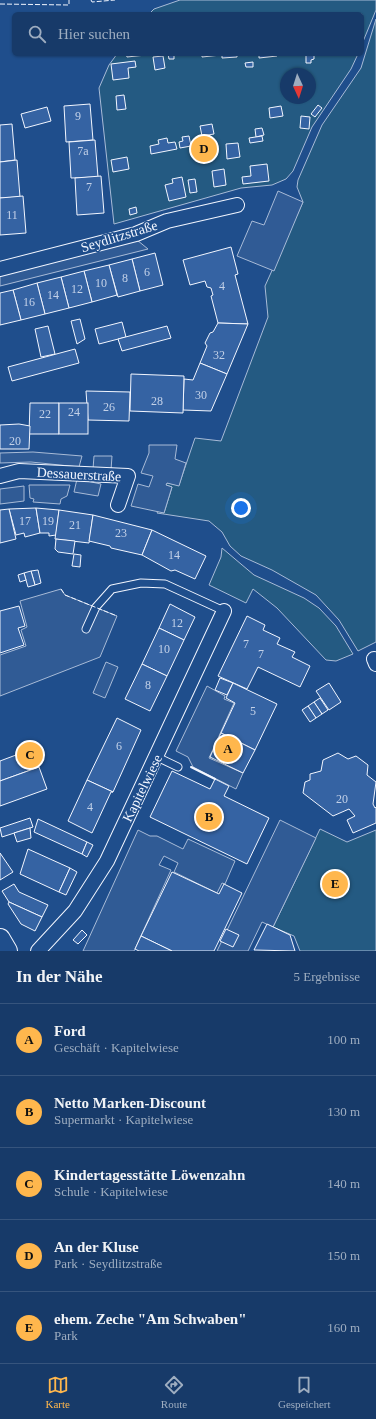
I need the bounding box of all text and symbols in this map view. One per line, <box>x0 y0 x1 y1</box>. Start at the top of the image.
search box <box>12 12 364 56</box>
icon: search <box>26 23 48 45</box>
text: Hier suchen <box>58 26 130 42</box>
north arrow <box>280 68 316 104</box>
house number: 9 <box>75 109 81 123</box>
pin: D <box>191 134 217 164</box>
house number: 7a <box>77 144 89 158</box>
house number: 7 <box>86 180 92 194</box>
house number: 11 <box>6 208 18 222</box>
street label: Seydlitzstraße <box>79 218 159 255</box>
house number: 6 <box>144 265 150 279</box>
house number: 8 <box>122 271 128 285</box>
house number: 10 <box>95 276 107 290</box>
house number: 4 <box>219 279 225 293</box>
house number: 12 <box>71 282 83 296</box>
house number: 14 <box>47 288 59 302</box>
house number: 16 <box>23 295 35 309</box>
house number: 32 <box>213 348 225 362</box>
house number: 30 <box>195 388 207 402</box>
house number: 28 <box>151 394 163 408</box>
house number: 26 <box>103 400 115 414</box>
house number: 24 <box>68 405 80 419</box>
house number: 22 <box>39 407 51 421</box>
house number: 20 <box>9 434 21 448</box>
street label: Dessauerstraße <box>36 465 122 484</box>
your location <box>231 498 251 518</box>
house number: 17 <box>19 514 31 528</box>
house number: 19 <box>42 514 54 528</box>
house number: 21 <box>69 518 81 532</box>
house number: 23 <box>115 526 127 540</box>
house number: 14 <box>168 548 180 562</box>
house number: 12 <box>171 616 183 630</box>
house number: 7 <box>243 637 249 651</box>
house number: 10 <box>158 642 170 656</box>
house number: 7 <box>258 647 264 661</box>
house number: 8 <box>145 678 151 692</box>
house number: 5 <box>250 704 256 718</box>
pin: A <box>215 734 241 764</box>
house number: 6 <box>116 739 122 753</box>
pin: C <box>17 740 43 770</box>
street label: Kapitelwiese <box>120 752 165 824</box>
house number: 20 <box>336 792 348 806</box>
house number: 4 <box>87 800 93 814</box>
pin: B <box>196 802 222 832</box>
pin: E <box>322 869 348 899</box>
text: In der Nähe <box>16 967 103 986</box>
text: 5 Ergebnisse <box>293 969 360 984</box>
text: Ford <box>54 1023 86 1039</box>
text: A <box>24 1032 34 1047</box>
text: 100 m <box>327 1032 360 1047</box>
text: Geschäft · Kapitelwiese <box>54 1040 179 1055</box>
text: Netto Marken-Discount <box>54 1095 206 1111</box>
text: B <box>25 1104 33 1119</box>
text: 130 m <box>327 1104 360 1119</box>
text: Supermarkt · Kapitelwiese <box>54 1112 193 1127</box>
text: Kindertagesstätte Löwenzahn <box>54 1167 245 1183</box>
text: C <box>24 1176 34 1191</box>
text: 140 m <box>327 1176 360 1191</box>
text: Schule · Kapitelwiese <box>54 1184 168 1199</box>
text: An der Kluse <box>54 1239 139 1255</box>
text: D <box>24 1248 34 1263</box>
text: 150 m <box>327 1248 360 1263</box>
text: Park · Seydlitzstraße <box>54 1256 162 1271</box>
text: ehem. Zeche "Am Schwaben" <box>54 1311 246 1327</box>
text: E <box>25 1320 33 1335</box>
text: 160 m <box>327 1320 360 1335</box>
text: Park <box>54 1328 78 1343</box>
tab: Karte <box>45 1374 70 1410</box>
tab: Route <box>161 1374 187 1410</box>
tab: Gespeichert <box>278 1374 331 1410</box>

